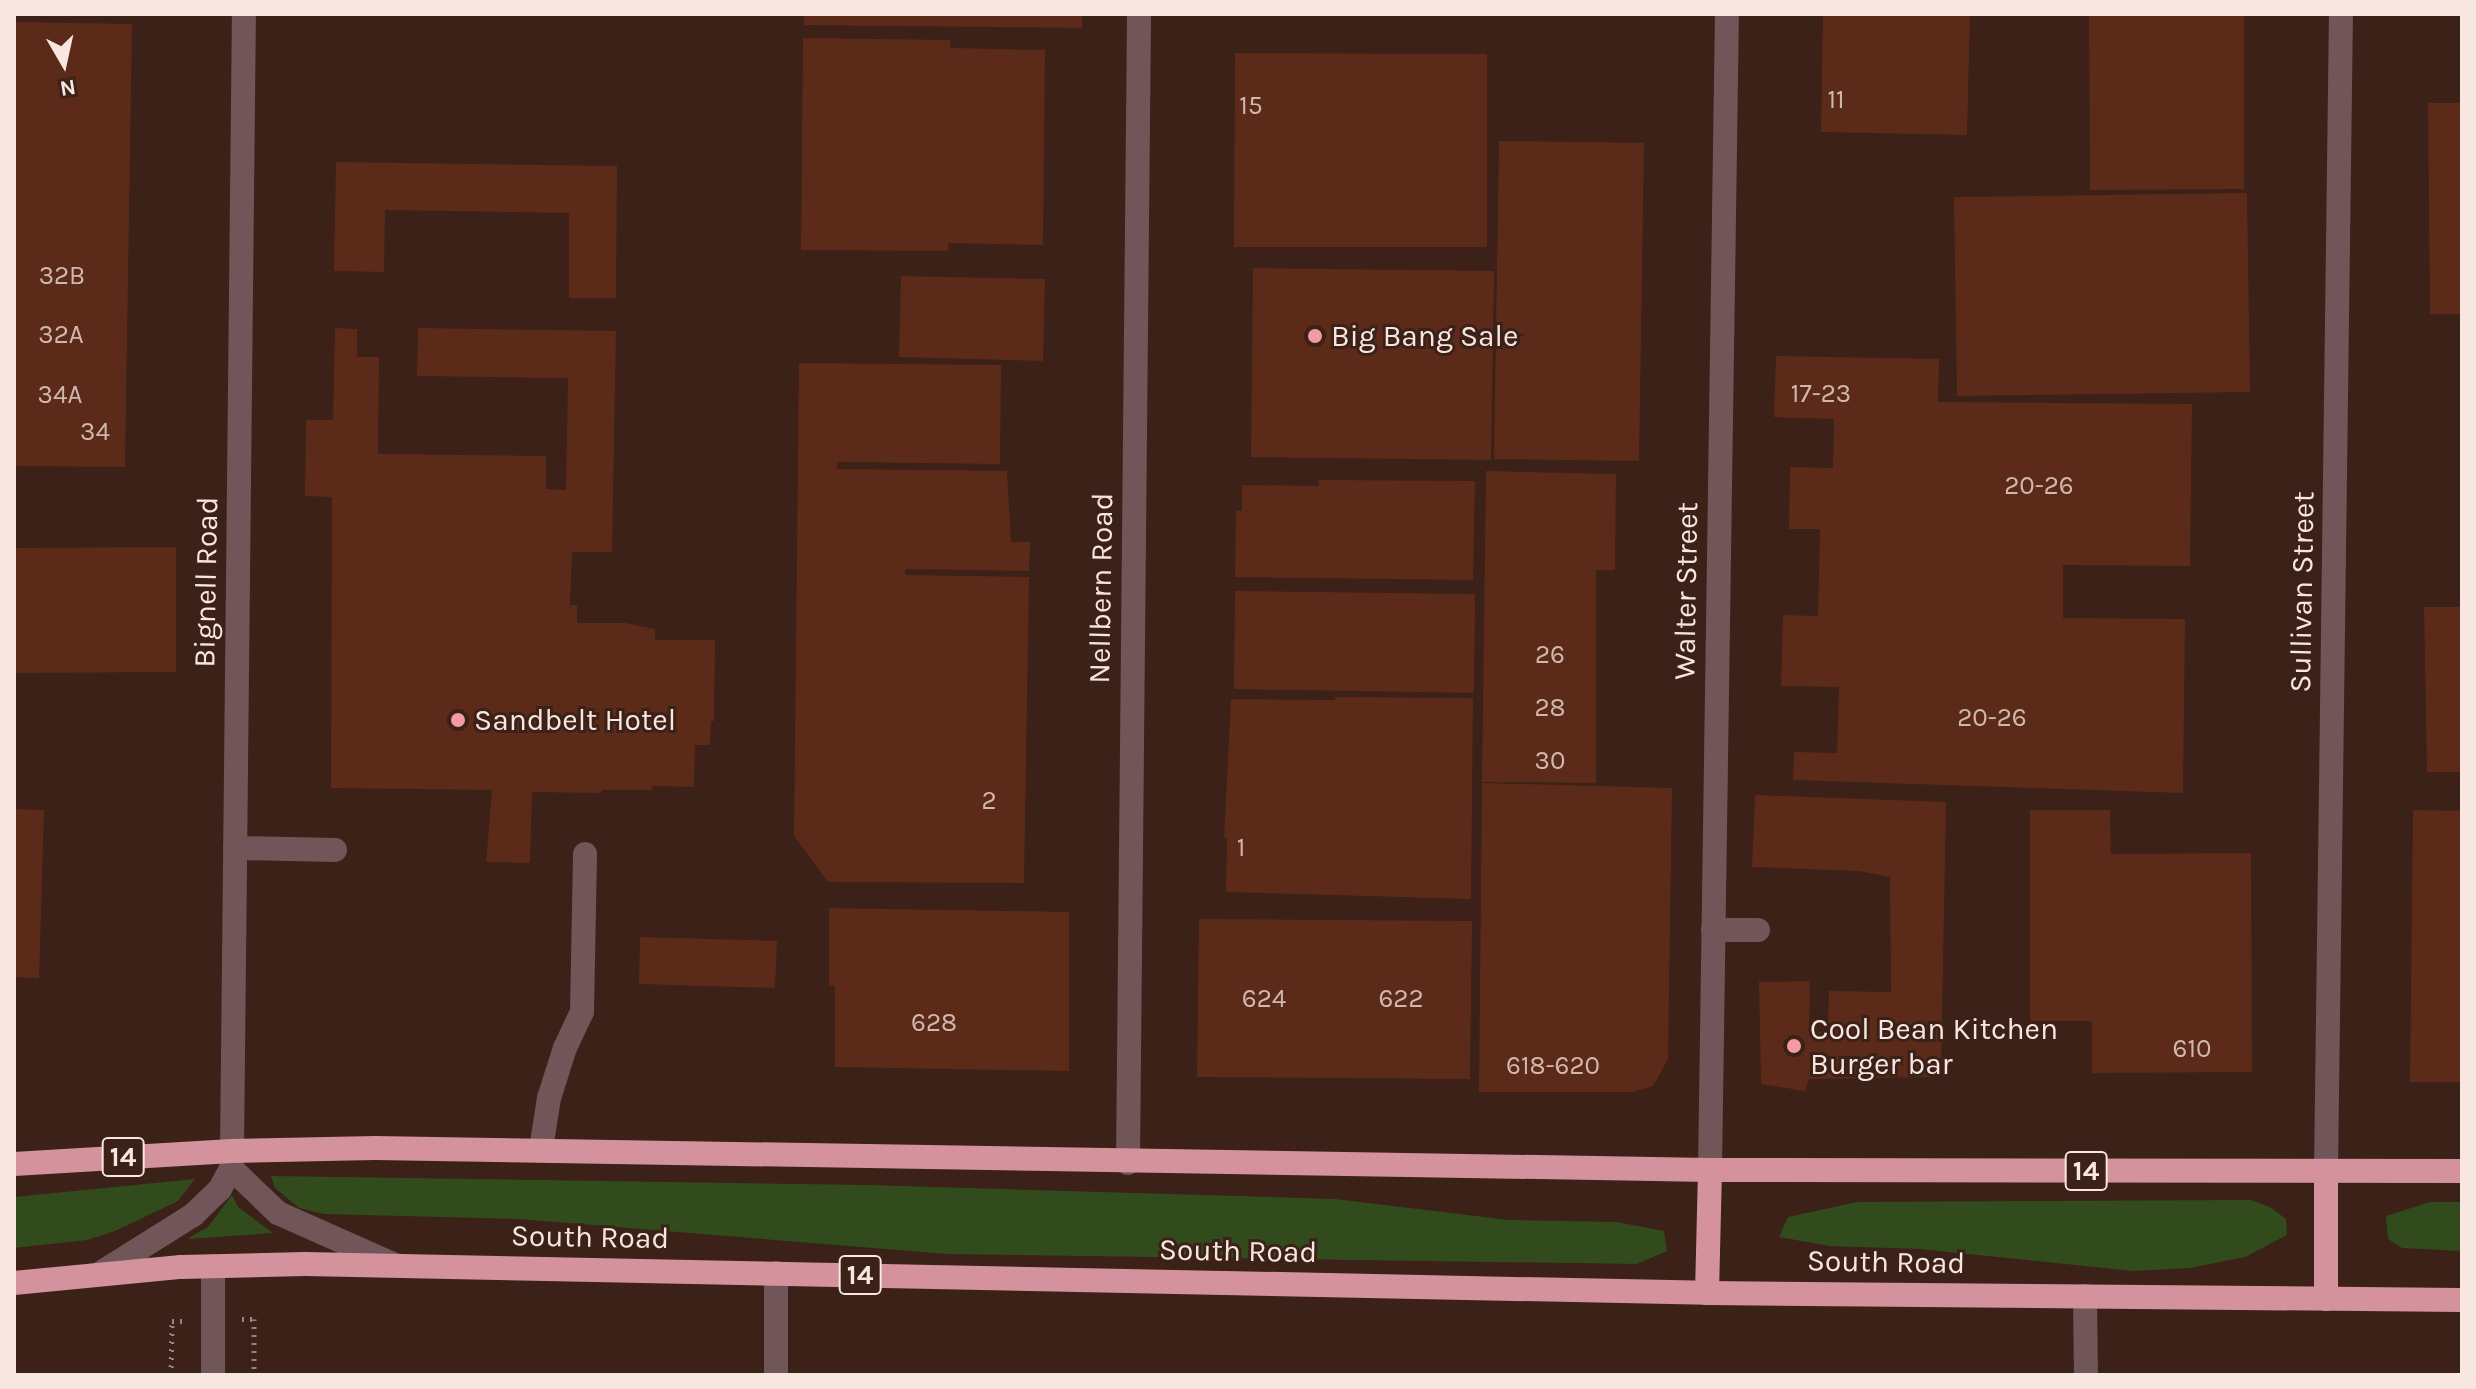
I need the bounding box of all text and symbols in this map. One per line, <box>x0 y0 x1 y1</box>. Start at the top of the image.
north arrow <box>24 24 104 104</box>
text: N <box>58 74 78 102</box>
house number: 11 <box>1827 84 1845 116</box>
house number: 15 <box>1239 90 1263 122</box>
house number: 32B <box>39 260 85 292</box>
place label: Big Bang Sale <box>1331 318 1518 354</box>
house number: 32A <box>38 319 84 351</box>
marker: Big Bang Sale <box>1306 327 1324 345</box>
house number: 17-23 <box>1791 378 1851 410</box>
house number: 34A <box>38 379 82 411</box>
house number: 34 <box>80 416 110 448</box>
house number: 20-26 <box>2004 470 2074 502</box>
street label: Sullivan Street <box>2282 491 2322 693</box>
street label: Nellbern Road <box>1081 492 1121 684</box>
street label: Bignell Road <box>187 496 225 668</box>
street label: Walter Street <box>1666 502 1706 680</box>
house number: 26 <box>1535 639 1565 671</box>
house number: 28 <box>1534 692 1566 724</box>
place label: Sandbelt Hotel <box>474 702 676 738</box>
house number: 20-26 <box>1957 702 2027 734</box>
marker: Sandbelt Hotel <box>449 711 467 729</box>
house number: 30 <box>1535 745 1565 777</box>
house number: 2 <box>981 785 997 817</box>
house number: 1 <box>1237 832 1245 864</box>
house number: 624 <box>1242 983 1286 1015</box>
house number: 622 <box>1378 983 1424 1015</box>
house number: 628 <box>911 1007 957 1039</box>
place label: Cool Bean Kitchen Burger bar <box>1810 1011 2058 1082</box>
house number: 610 <box>2173 1033 2211 1065</box>
marker: Cool Bean Kitchen Burger bar <box>1785 1037 1803 1055</box>
house number: 618-620 <box>1506 1050 1600 1082</box>
road number: 14 <box>101 1133 145 1181</box>
road number: 14 <box>2064 1147 2108 1195</box>
street label: South Road <box>511 1218 669 1256</box>
street label: South Road <box>1159 1232 1317 1270</box>
street label: South Road <box>1807 1243 1965 1281</box>
road number: 14 <box>838 1251 882 1299</box>

